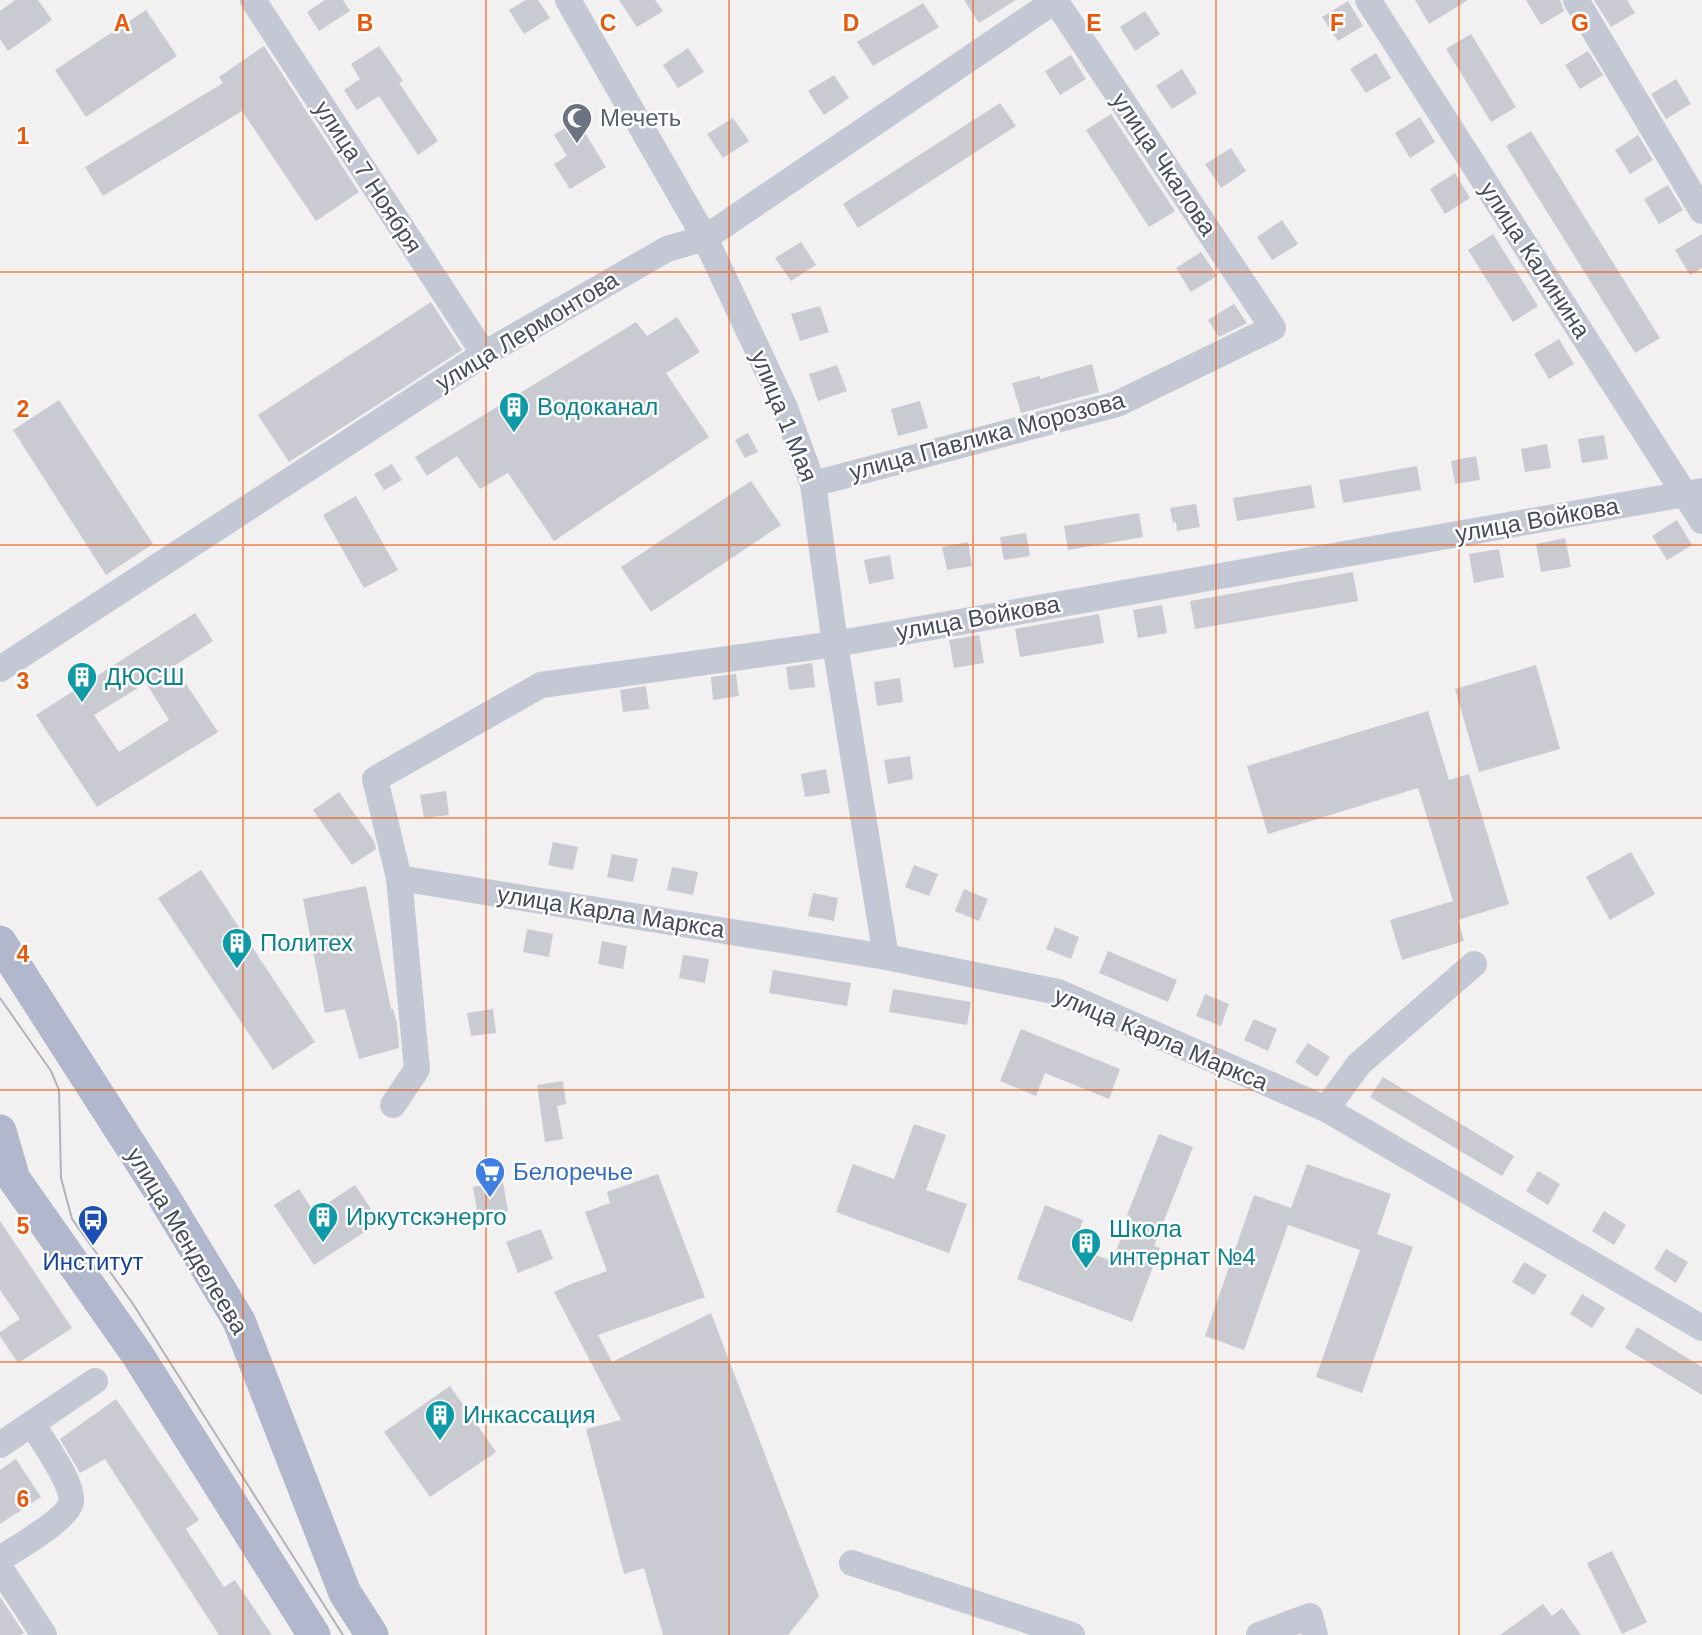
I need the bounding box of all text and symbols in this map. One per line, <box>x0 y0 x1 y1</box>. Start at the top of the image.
text: A <box>114 10 130 36</box>
text: B <box>357 10 373 36</box>
text: C <box>600 10 616 36</box>
text: D <box>843 10 859 36</box>
text: E <box>1086 10 1102 36</box>
text: F <box>1330 10 1344 36</box>
text: G <box>1571 10 1589 36</box>
street label: улица Чкалова <box>1107 87 1223 241</box>
street label: улица 7 Ноября <box>309 96 428 258</box>
mosque icon: Мечеть <box>560 101 594 145</box>
place label: Мечеть <box>600 104 681 131</box>
text: 1 <box>17 123 30 149</box>
street label: улица Калинина <box>1475 177 1596 343</box>
street label: улица Лермонтова <box>431 265 623 396</box>
street label: улица 1 Мая <box>746 346 823 485</box>
street label: улица Павлика Морозова <box>846 386 1128 485</box>
building icon: Водоканал <box>497 390 531 434</box>
place label: Водоканал <box>537 393 658 420</box>
text: 2 <box>17 396 29 422</box>
street label: улица Войкова <box>1453 492 1621 547</box>
street label: улица Войкова <box>894 590 1062 645</box>
building icon: ДЮСШ <box>65 660 99 704</box>
place label: ДЮСШ <box>105 663 185 690</box>
text: 3 <box>17 668 29 694</box>
street label: улица Карла Маркса <box>496 880 727 943</box>
building icon: Политех <box>220 926 254 970</box>
place label: Политех <box>260 929 353 956</box>
text: 4 <box>17 941 30 967</box>
street label: улица Карла Маркса <box>1050 981 1273 1096</box>
street label: улица Менделеева <box>121 1143 254 1339</box>
supermarket icon: Белоречье <box>473 1155 507 1199</box>
place label: Белоречье <box>513 1158 633 1185</box>
building icon: Иркутскэнерго <box>306 1200 340 1244</box>
bus stop icon: Институт <box>76 1203 110 1247</box>
place label: Иркутскэнерго <box>346 1203 507 1230</box>
text: 5 <box>17 1213 30 1239</box>
place label: Школа интернат №4 <box>1109 1215 1256 1270</box>
building icon: Школа интернат №4 <box>1069 1226 1103 1270</box>
place label: Институт <box>42 1248 144 1275</box>
building icon: Инкассация <box>423 1398 457 1442</box>
place label: Инкассация <box>463 1401 595 1428</box>
text: 6 <box>17 1486 29 1512</box>

